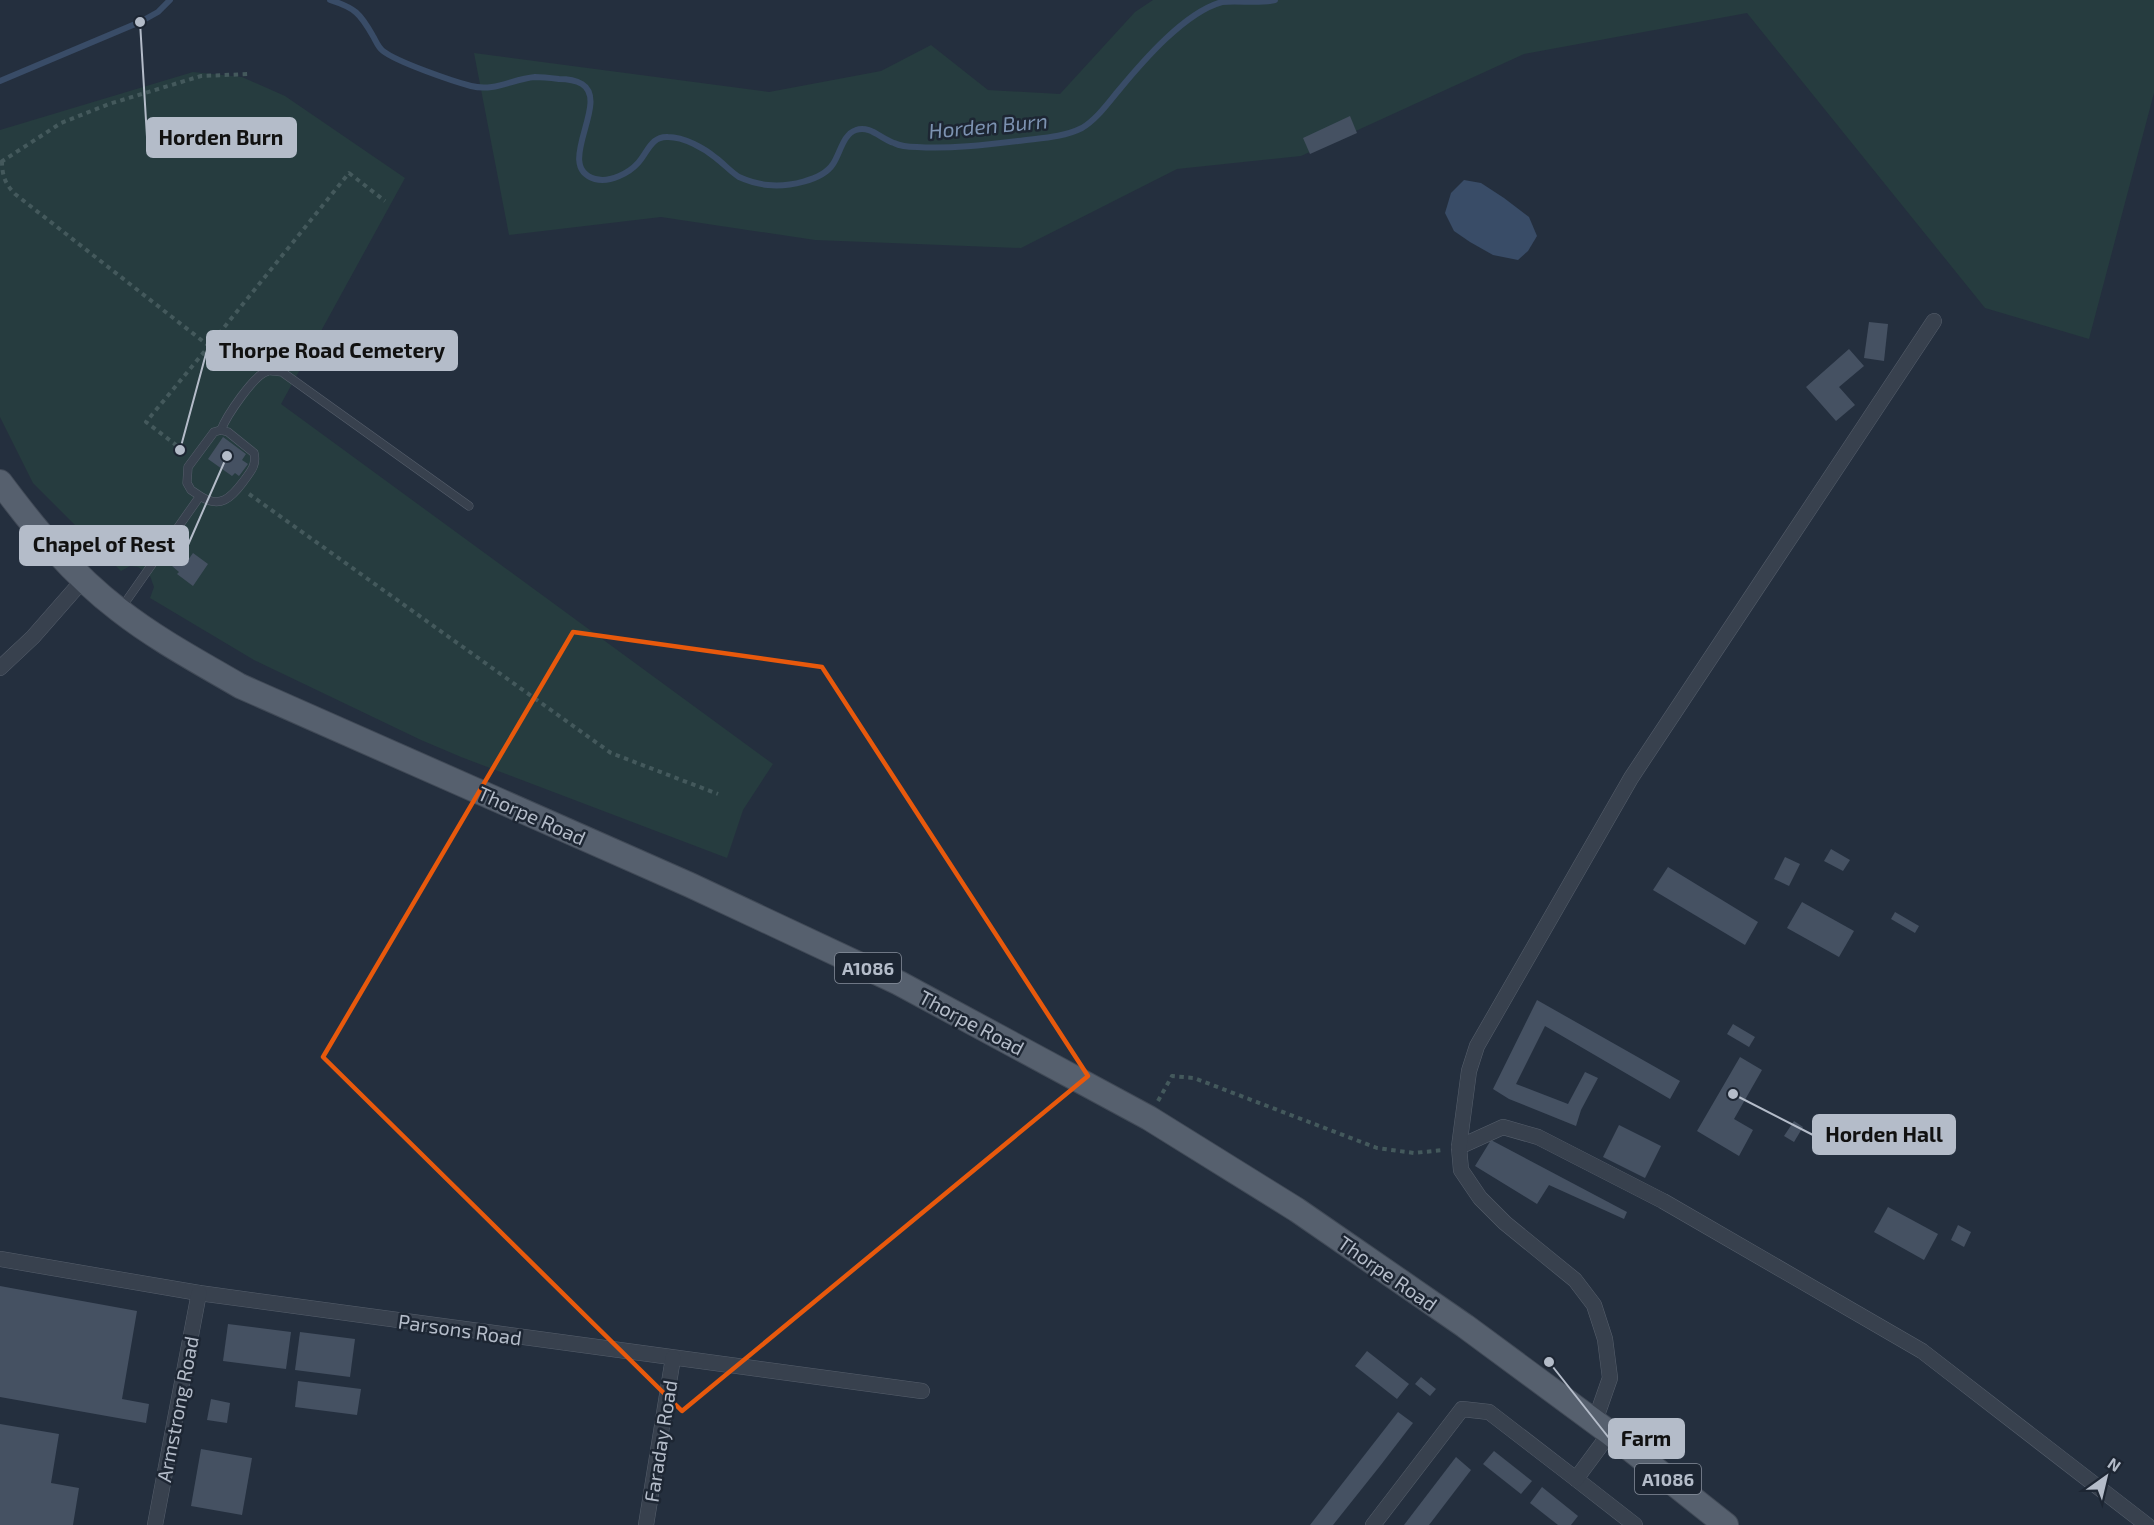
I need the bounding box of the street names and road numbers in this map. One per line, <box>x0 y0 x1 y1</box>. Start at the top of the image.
street label: Thorpe Road <box>474 781 590 849</box>
road number: A1086 <box>835 953 901 983</box>
street label: Thorpe Road <box>915 984 1029 1060</box>
street label: Thorpe Road <box>1334 1230 1442 1316</box>
street label: Parsons Road <box>397 1308 523 1350</box>
street label: Armstrong Road <box>151 1334 203 1484</box>
street label: Faraday Road <box>638 1378 682 1504</box>
road number: A1086 <box>1635 1464 1701 1494</box>

